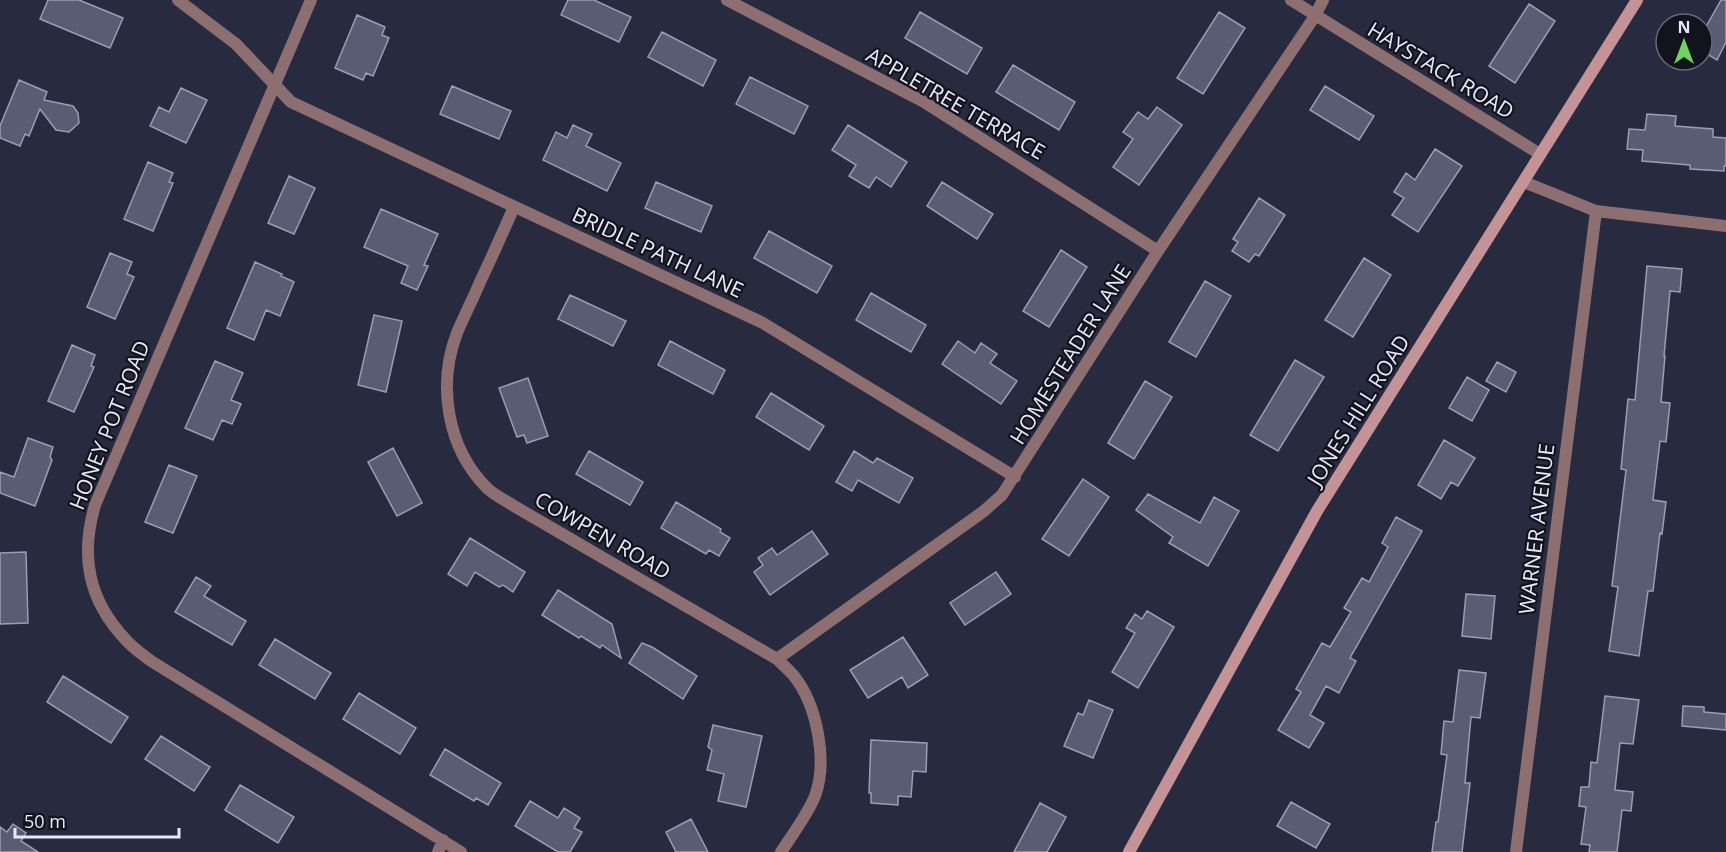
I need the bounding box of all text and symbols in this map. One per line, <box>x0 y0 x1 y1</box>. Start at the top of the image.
north arrow <box>1654 12 1714 72</box>
street label: HAYSTACK ROAD <box>1363 15 1519 125</box>
text: N <box>1677 16 1691 38</box>
street label: APPLETREE TERRACE <box>862 40 1050 166</box>
street label: BRIDLE PATH LANE <box>568 200 748 304</box>
street label: HOMESTEADER LANE <box>1003 259 1137 449</box>
street label: JONES HILL ROAD <box>1299 329 1416 492</box>
street label: HONEY POT ROAD <box>62 336 156 514</box>
street label: WARNER AVENUE <box>1512 442 1560 616</box>
street label: COWPEN ROAD <box>530 485 676 585</box>
scale bar <box>15 801 178 839</box>
text: 50 m <box>24 809 66 833</box>

